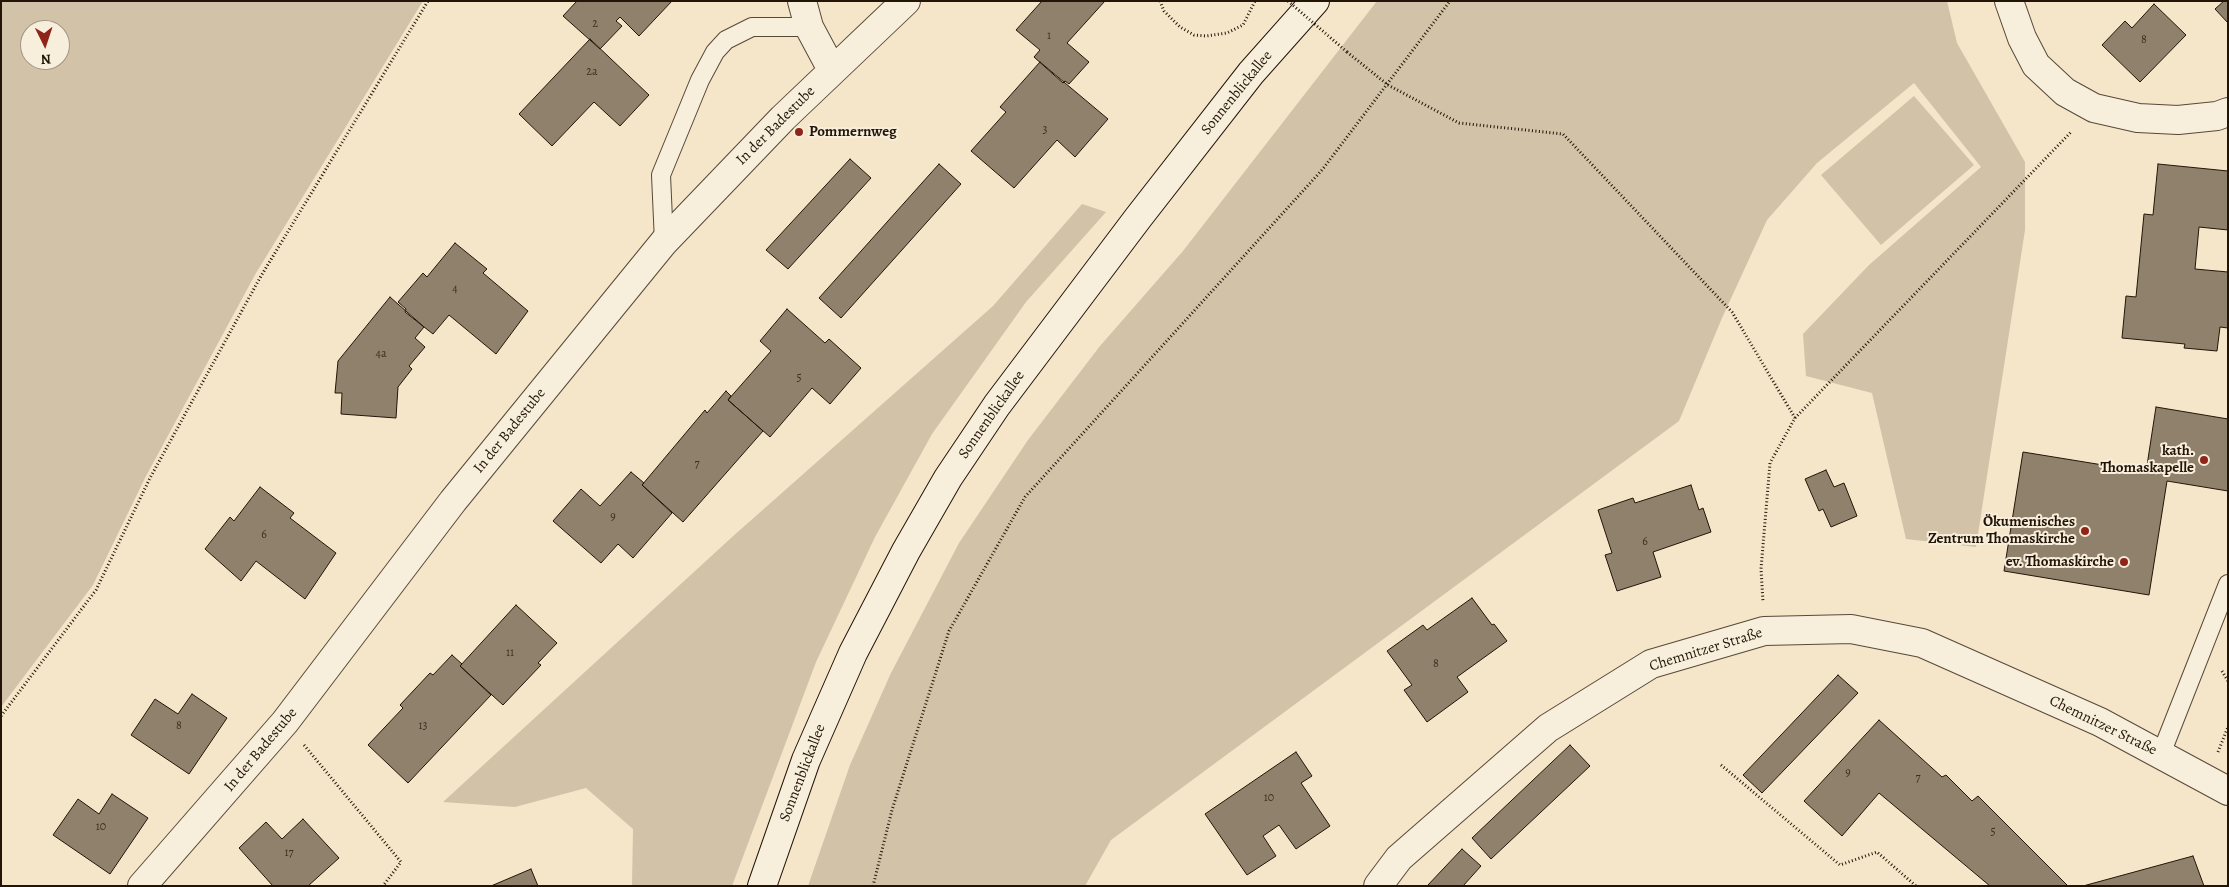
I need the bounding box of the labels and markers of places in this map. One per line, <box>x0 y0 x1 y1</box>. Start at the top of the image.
place label: Pommernweg <box>809 123 897 141</box>
marker: Pommernweg <box>793 126 805 138</box>
place label: kath. Thomaskapelle <box>2100 442 2194 477</box>
marker: kath. Thomaskapelle <box>2198 454 2210 466</box>
place label: Ökumenisches Zentrum Thomaskirche <box>1928 513 2075 548</box>
marker: Ökumenisches Zentrum Thomaskirche <box>2079 525 2091 537</box>
place label: ev. Thomaskirche <box>2006 553 2114 571</box>
marker: ev. Thomaskirche <box>2118 556 2130 568</box>

